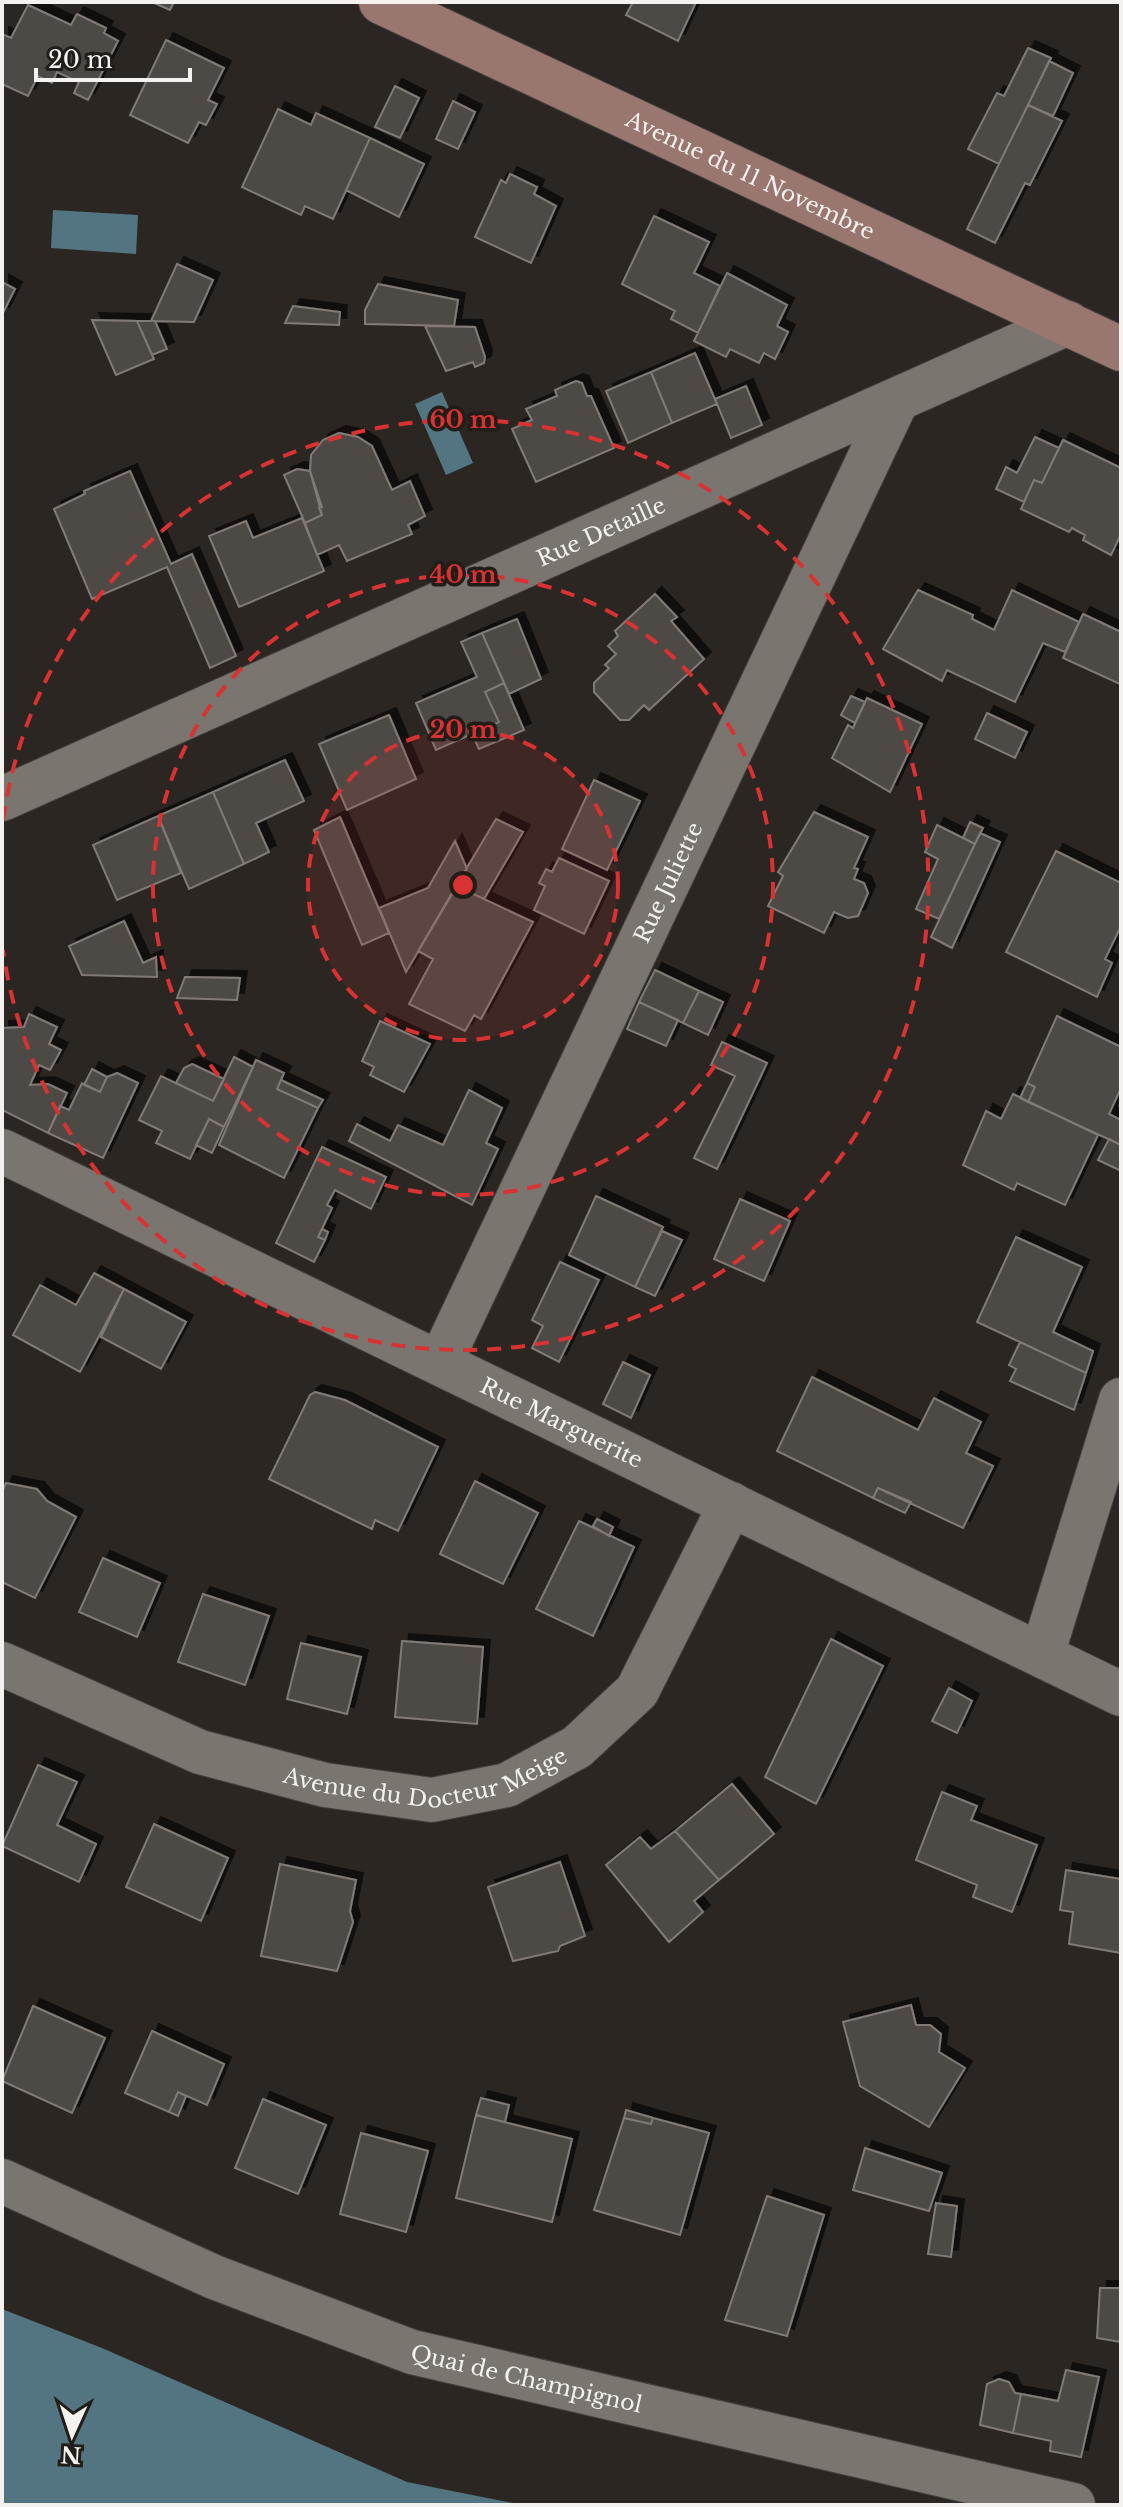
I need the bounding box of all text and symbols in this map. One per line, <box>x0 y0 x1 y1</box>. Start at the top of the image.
scale bar <box>36 32 190 82</box>
text: 20 m <box>48 45 113 74</box>
street label: Avenue du 11 Novembre <box>621 105 879 246</box>
text: 60 m <box>429 405 497 434</box>
street label: Rue Detaille <box>533 492 670 572</box>
text: 40 m <box>430 560 497 589</box>
text: 20 m <box>430 715 497 744</box>
street label: Rue Juliette <box>628 818 709 947</box>
centre of rings <box>449 871 477 899</box>
street label: Rue Marguerite <box>476 1372 647 1474</box>
street label: Avenue du Docteur Meige <box>279 1742 572 1815</box>
street label: Quai de Champignol <box>408 2339 645 2419</box>
north arrow <box>32 2395 112 2475</box>
text: N <box>60 2440 82 2468</box>

